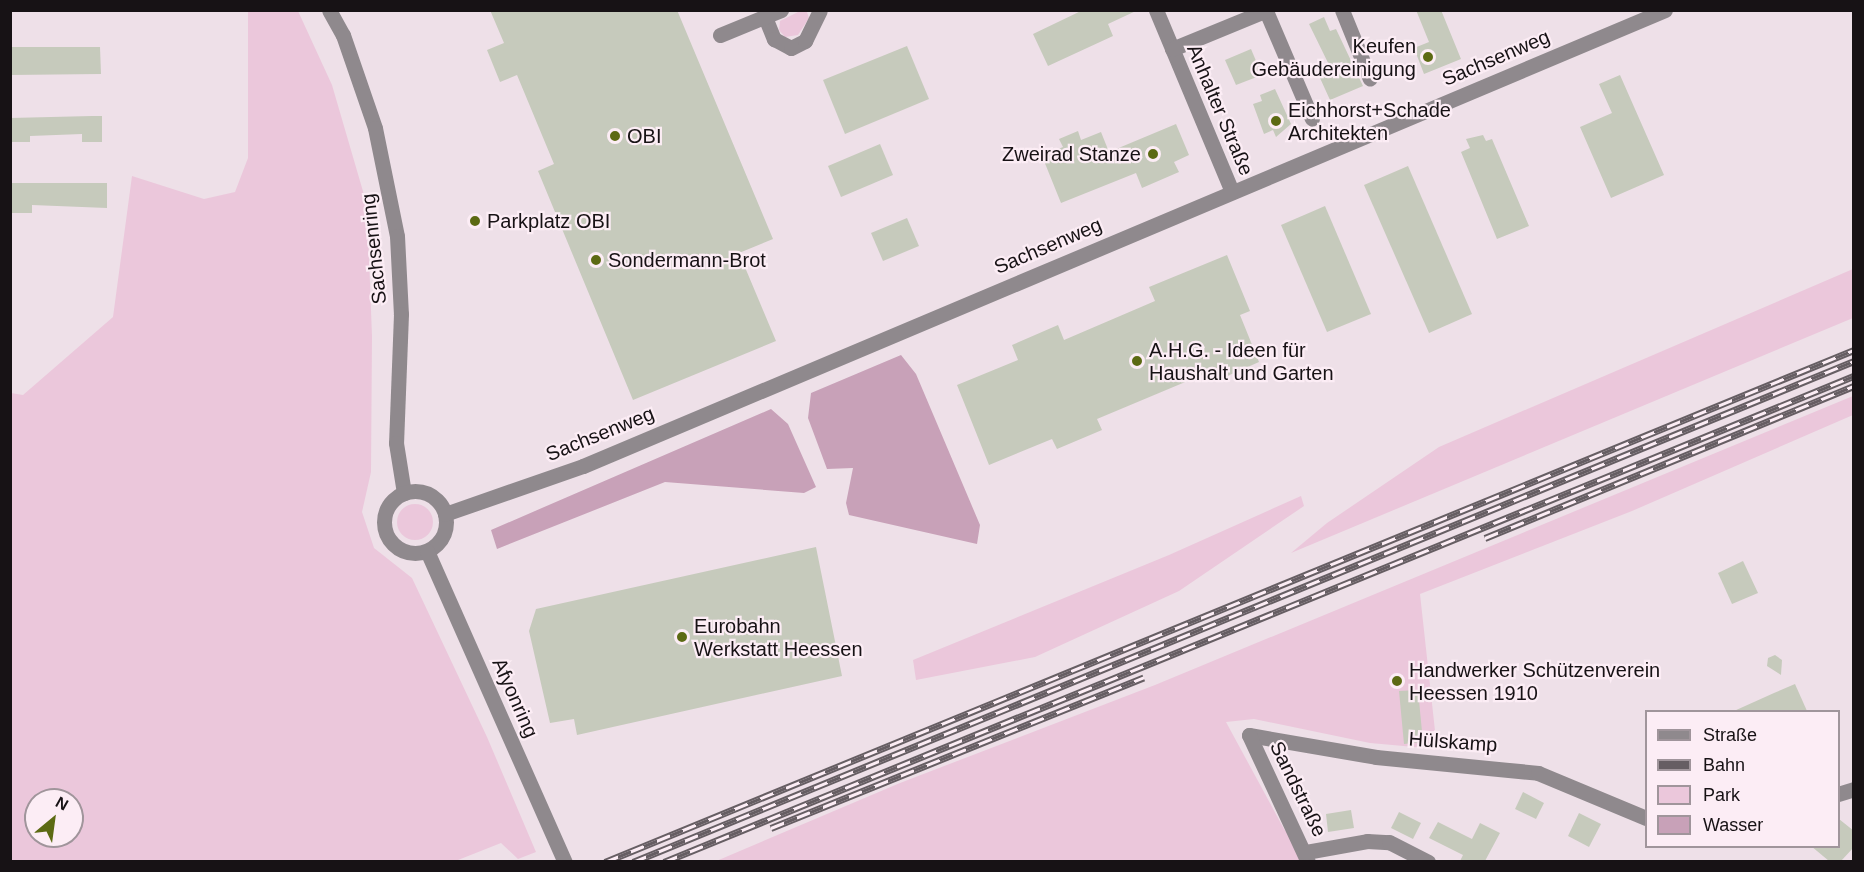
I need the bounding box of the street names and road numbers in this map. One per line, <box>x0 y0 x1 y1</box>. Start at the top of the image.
street label: Sachsenweg <box>1439 25 1553 91</box>
street label: Anhalter Straße <box>1182 41 1258 179</box>
street label: Sachsenring <box>356 192 392 306</box>
street label: Sachsenweg <box>991 213 1105 279</box>
street label: Sachsenweg <box>542 401 658 467</box>
street label: Afyonring <box>487 655 543 741</box>
street label: Hülskamp <box>1408 727 1498 757</box>
street label: Sandstraße <box>1265 737 1331 841</box>

